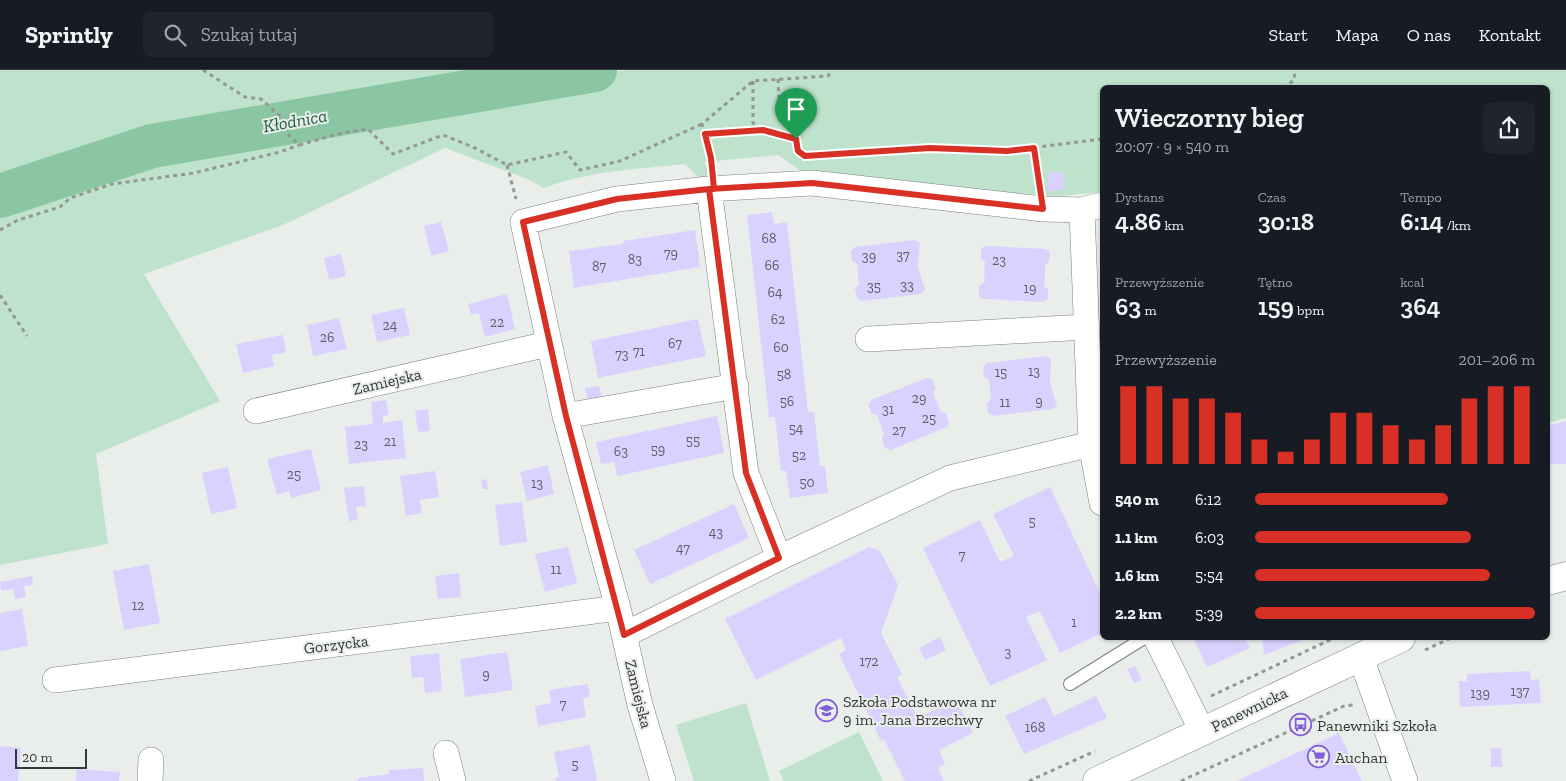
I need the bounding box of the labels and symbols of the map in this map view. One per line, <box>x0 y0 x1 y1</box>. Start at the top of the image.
pin <box>775 88 817 139</box>
water label: Kłodnica <box>261 105 329 137</box>
house number: 68 <box>762 230 776 247</box>
house number: 79 <box>664 245 678 262</box>
house number: 37 <box>896 247 910 264</box>
house number: 39 <box>862 248 876 265</box>
house number: 83 <box>628 251 642 268</box>
house number: 23 <box>992 252 1006 269</box>
house number: 66 <box>765 257 779 274</box>
house number: 87 <box>592 258 606 275</box>
house number: 33 <box>900 277 914 294</box>
house number: 35 <box>867 278 881 295</box>
house number: 19 <box>1024 280 1036 297</box>
house number: 64 <box>768 284 783 301</box>
house number: 62 <box>771 311 785 328</box>
house number: 22 <box>490 314 504 331</box>
house number: 24 <box>383 317 398 334</box>
house number: 26 <box>320 329 334 346</box>
house number: 67 <box>668 335 682 352</box>
house number: 60 <box>773 339 789 356</box>
house number: 71 <box>633 343 646 360</box>
house number: 73 <box>615 346 629 363</box>
house number: 13 <box>1028 363 1040 380</box>
street label: Zamiejska <box>351 364 424 399</box>
house number: 15 <box>995 364 1007 381</box>
house number: 58 <box>777 366 791 383</box>
house number: 29 <box>912 390 926 407</box>
house number: 56 <box>780 393 794 410</box>
house number: 9 <box>1035 393 1043 410</box>
house number: 11 <box>1000 394 1011 411</box>
house number: 31 <box>882 401 895 418</box>
house number: 25 <box>922 410 936 427</box>
house number: 54 <box>789 420 804 437</box>
house number: 27 <box>892 422 906 439</box>
house number: 55 <box>686 432 700 449</box>
house number: 21 <box>384 433 397 450</box>
house number: 23 <box>354 436 368 453</box>
house number: 59 <box>651 441 665 458</box>
house number: 63 <box>614 443 628 460</box>
house number: 52 <box>792 447 806 464</box>
house number: 25 <box>287 466 301 483</box>
house number: 50 <box>799 474 815 491</box>
house number: 13 <box>531 475 543 492</box>
house number: 5 <box>1028 513 1036 530</box>
house number: 43 <box>709 524 723 541</box>
house number: 47 <box>676 540 690 557</box>
house number: 7 <box>959 547 966 564</box>
house number: 11 <box>551 561 562 578</box>
house number: 12 <box>132 597 144 614</box>
house number: 1 <box>1071 614 1077 631</box>
street label: Gorzycka <box>303 631 370 658</box>
house number: 3 <box>1005 644 1012 661</box>
house number: 172 <box>860 653 878 670</box>
street label: Zamiejska <box>621 658 656 731</box>
house number: 9 <box>482 666 490 683</box>
street label: Panewnicka <box>1208 683 1291 736</box>
house number: 137 <box>1511 683 1530 700</box>
house number: 139 <box>1470 685 1490 702</box>
place label: Szkoła Podstawowa nr 9 im. Jana Brzechwy <box>843 692 997 729</box>
house number: 7 <box>560 696 567 713</box>
school or university icon: Szkoła Podstawowa nr 9 im. Jana Brzechwy <box>815 698 839 722</box>
bus stop icon: Panewniki Szkoła <box>1289 713 1313 737</box>
place label: Panewniki Szkoła <box>1317 716 1437 735</box>
house number: 168 <box>1025 719 1045 736</box>
supermarket icon: Auchan <box>1307 745 1331 769</box>
scale bar <box>15 746 88 769</box>
place label: Auchan <box>1335 748 1388 767</box>
house number: 5 <box>571 756 579 773</box>

